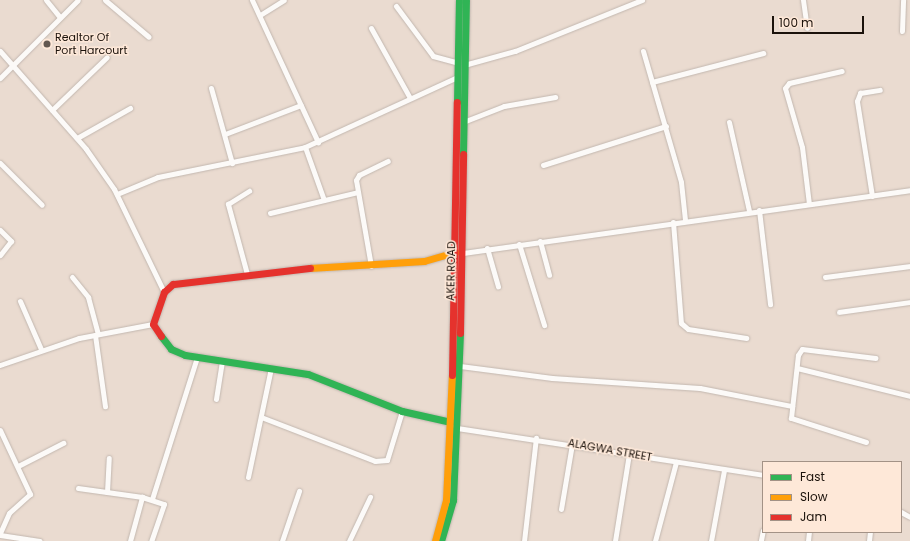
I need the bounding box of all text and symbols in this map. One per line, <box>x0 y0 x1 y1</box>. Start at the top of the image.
scale bar <box>774 8 866 34</box>
text: 100 m <box>779 14 813 31</box>
place label: Realtor Of Port Harcourt <box>55 31 127 57</box>
marker: Realtor Of Port Harcourt <box>42 39 52 49</box>
street label: AKER ROAD <box>444 241 458 301</box>
street label: ALAGWA STREET <box>567 436 653 464</box>
legend <box>762 461 902 533</box>
text: Fast <box>800 468 825 485</box>
text: Slow <box>800 488 828 505</box>
text: Jam <box>800 508 827 525</box>

